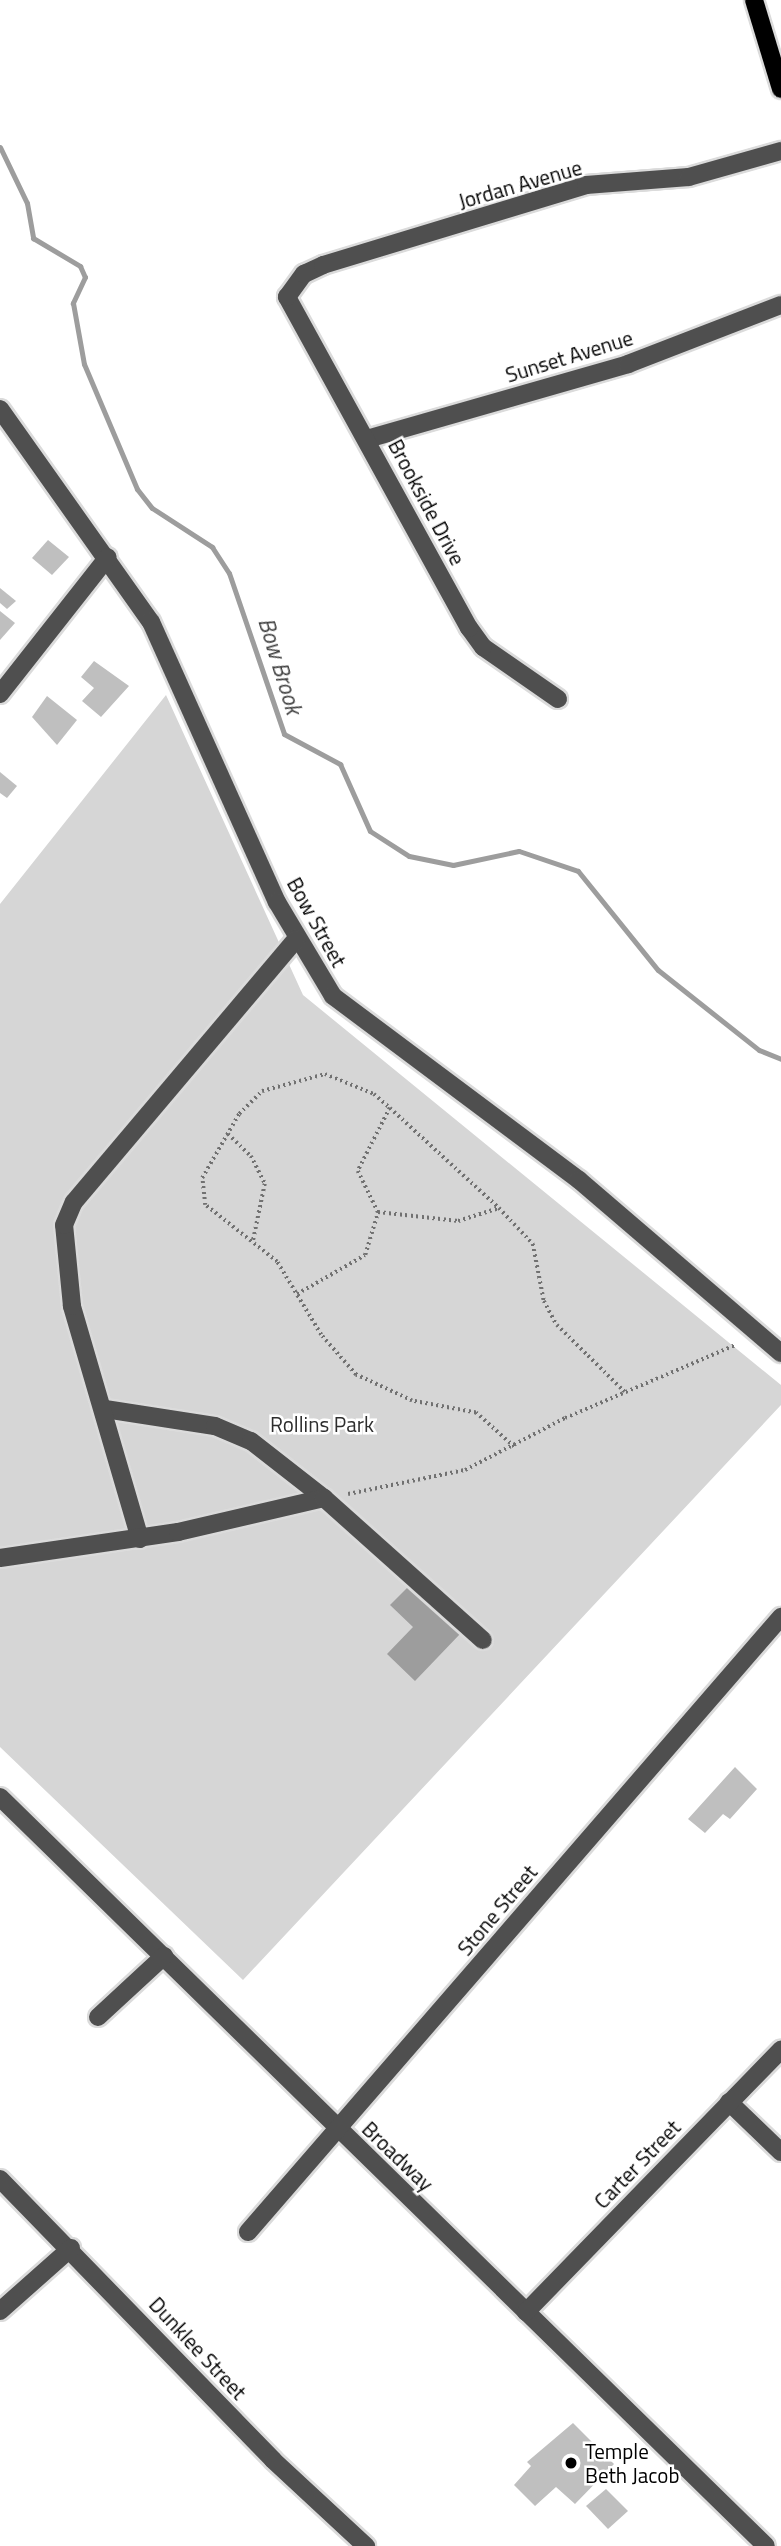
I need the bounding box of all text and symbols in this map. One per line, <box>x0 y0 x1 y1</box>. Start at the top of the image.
street label: Jordan Avenue <box>455 154 585 214</box>
street label: Sunset Avenue <box>502 325 636 387</box>
street label: Brookside Drive <box>383 435 471 569</box>
water label: Bow Brook <box>252 614 308 718</box>
street label: Bow Street <box>282 873 352 971</box>
park label: Rollins Park <box>270 1411 374 1437</box>
street label: Stone Street <box>452 1860 542 1960</box>
street label: Carter Street <box>589 2115 685 2213</box>
street label: Broadway <box>357 2116 439 2196</box>
street label: Dunklee Street <box>144 2292 252 2404</box>
place label: Temple Beth Jacob <box>585 2438 679 2488</box>
marker: Temple Beth Jacob <box>563 2455 579 2471</box>

